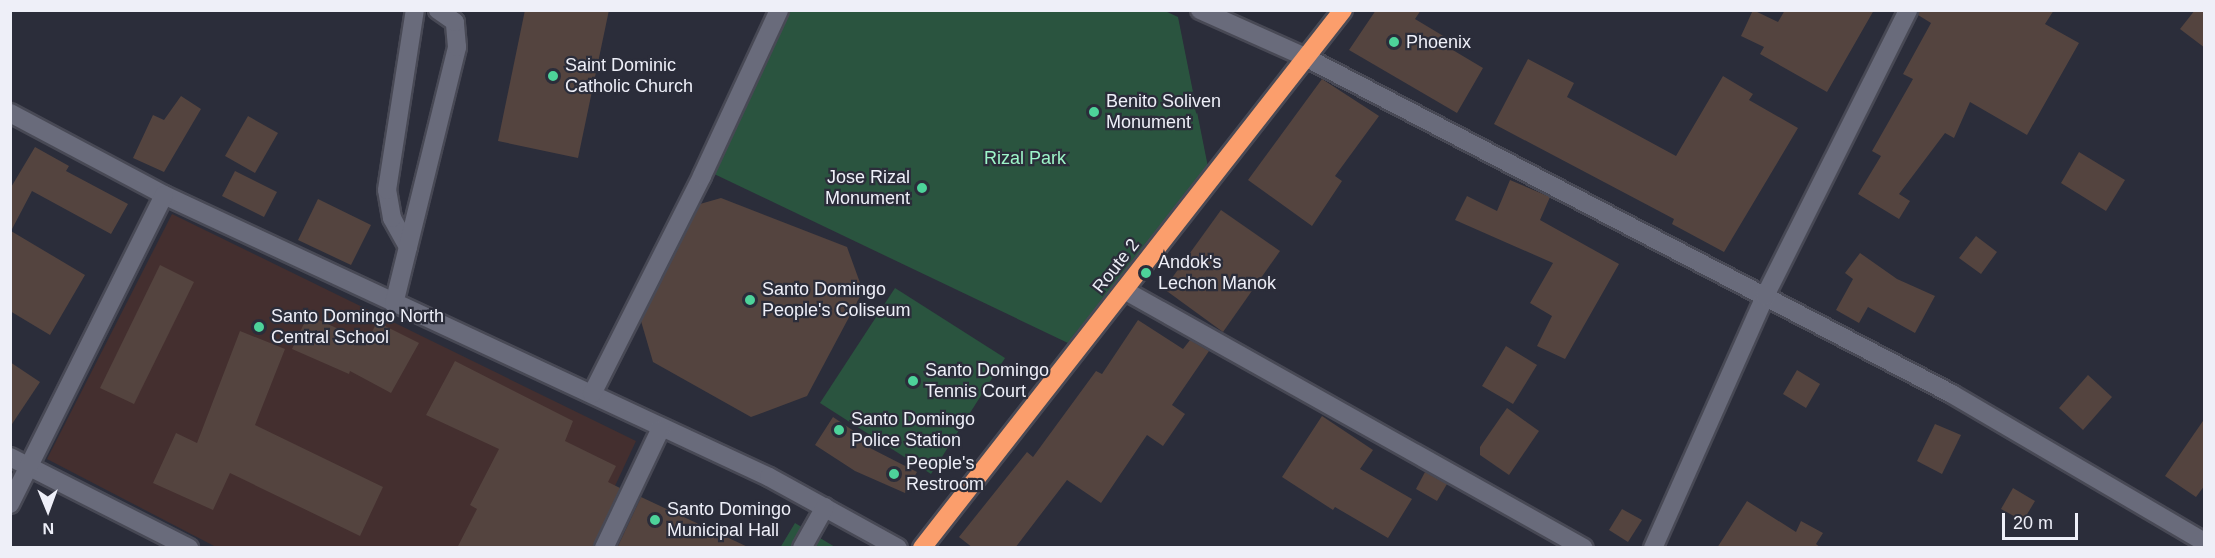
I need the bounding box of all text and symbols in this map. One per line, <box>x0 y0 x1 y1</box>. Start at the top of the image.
place label: Phoenix <box>1406 31 1471 53</box>
marker: Phoenix <box>1387 35 1401 49</box>
place label: Saint Dominic Catholic Church <box>565 55 693 98</box>
marker: Saint Dominic Catholic Church <box>546 69 560 83</box>
place label: Benito Soliven Monument <box>1106 91 1221 134</box>
marker: Benito Soliven Monument <box>1087 105 1101 119</box>
park label: Rizal Park <box>984 147 1066 169</box>
place label: Jose Rizal Monument <box>825 167 910 210</box>
marker: Jose Rizal Monument <box>915 181 929 195</box>
street label: Route 2 <box>1088 235 1144 297</box>
place label: Andok's Lechon Manok <box>1158 252 1276 294</box>
marker: Andok's Lechon Manok <box>1139 266 1153 280</box>
place label: Santo Domingo People's Coliseum <box>762 279 911 322</box>
marker: Santo Domingo People's Coliseum <box>743 293 757 307</box>
place label: Santo Domingo North Central School <box>271 306 444 348</box>
marker: Santo Domingo North Central School <box>252 320 266 334</box>
place label: Santo Domingo Tennis Court <box>925 360 1049 403</box>
marker: Santo Domingo Tennis Court <box>906 374 920 388</box>
place label: Santo Domingo Police Station <box>851 409 975 452</box>
marker: Santo Domingo Police Station <box>832 423 846 437</box>
place label: People's Restroom <box>906 453 984 496</box>
marker: People's Restroom <box>887 467 901 481</box>
north arrow <box>18 480 78 540</box>
place label: Santo Domingo Municipal Hall <box>667 499 791 542</box>
scale bar <box>2005 501 2082 539</box>
marker: Santo Domingo Municipal Hall <box>648 513 662 527</box>
text: 20 m <box>2013 513 2053 533</box>
text: N <box>42 520 54 537</box>

